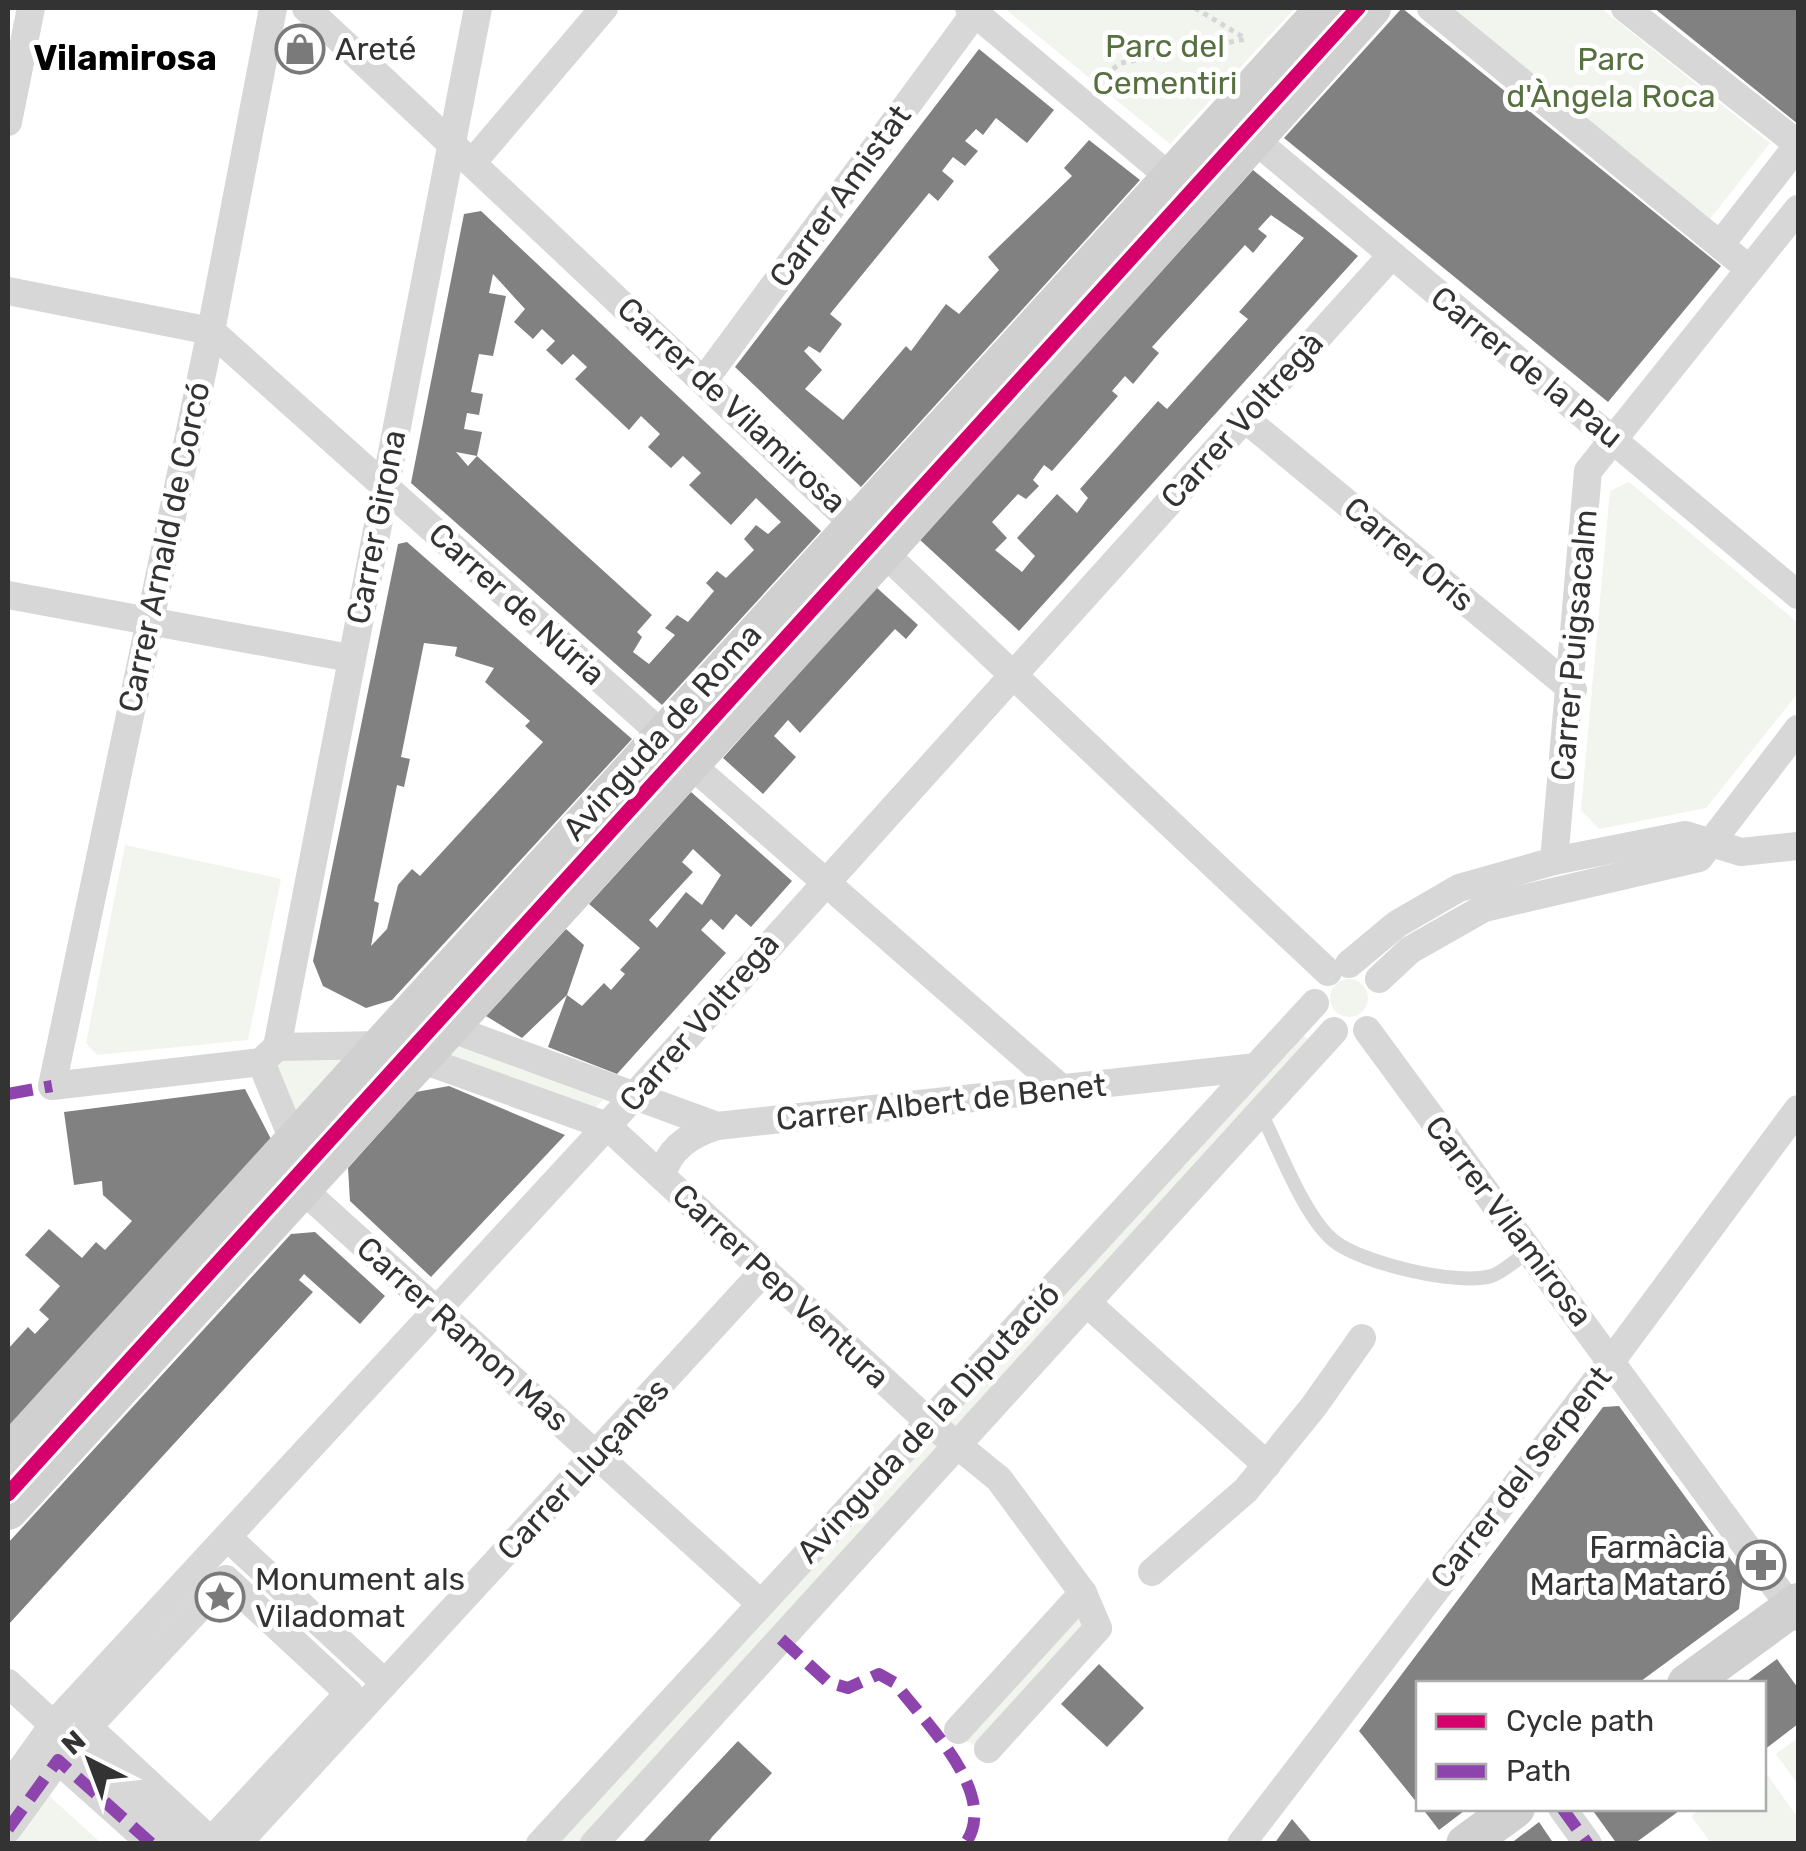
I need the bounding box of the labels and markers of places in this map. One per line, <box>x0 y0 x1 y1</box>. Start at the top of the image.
shop icon: Areté <box>274 23 326 75</box>
place label: Areté <box>335 30 417 68</box>
place label: Farmàcia Marta Mataró <box>1529 1528 1726 1603</box>
pharmacy icon: Farmàcia Marta Mataró <box>1735 1539 1787 1591</box>
place label: Monument als Viladomat <box>255 1560 465 1635</box>
place icon: Monument als Viladomat <box>194 1571 246 1623</box>

